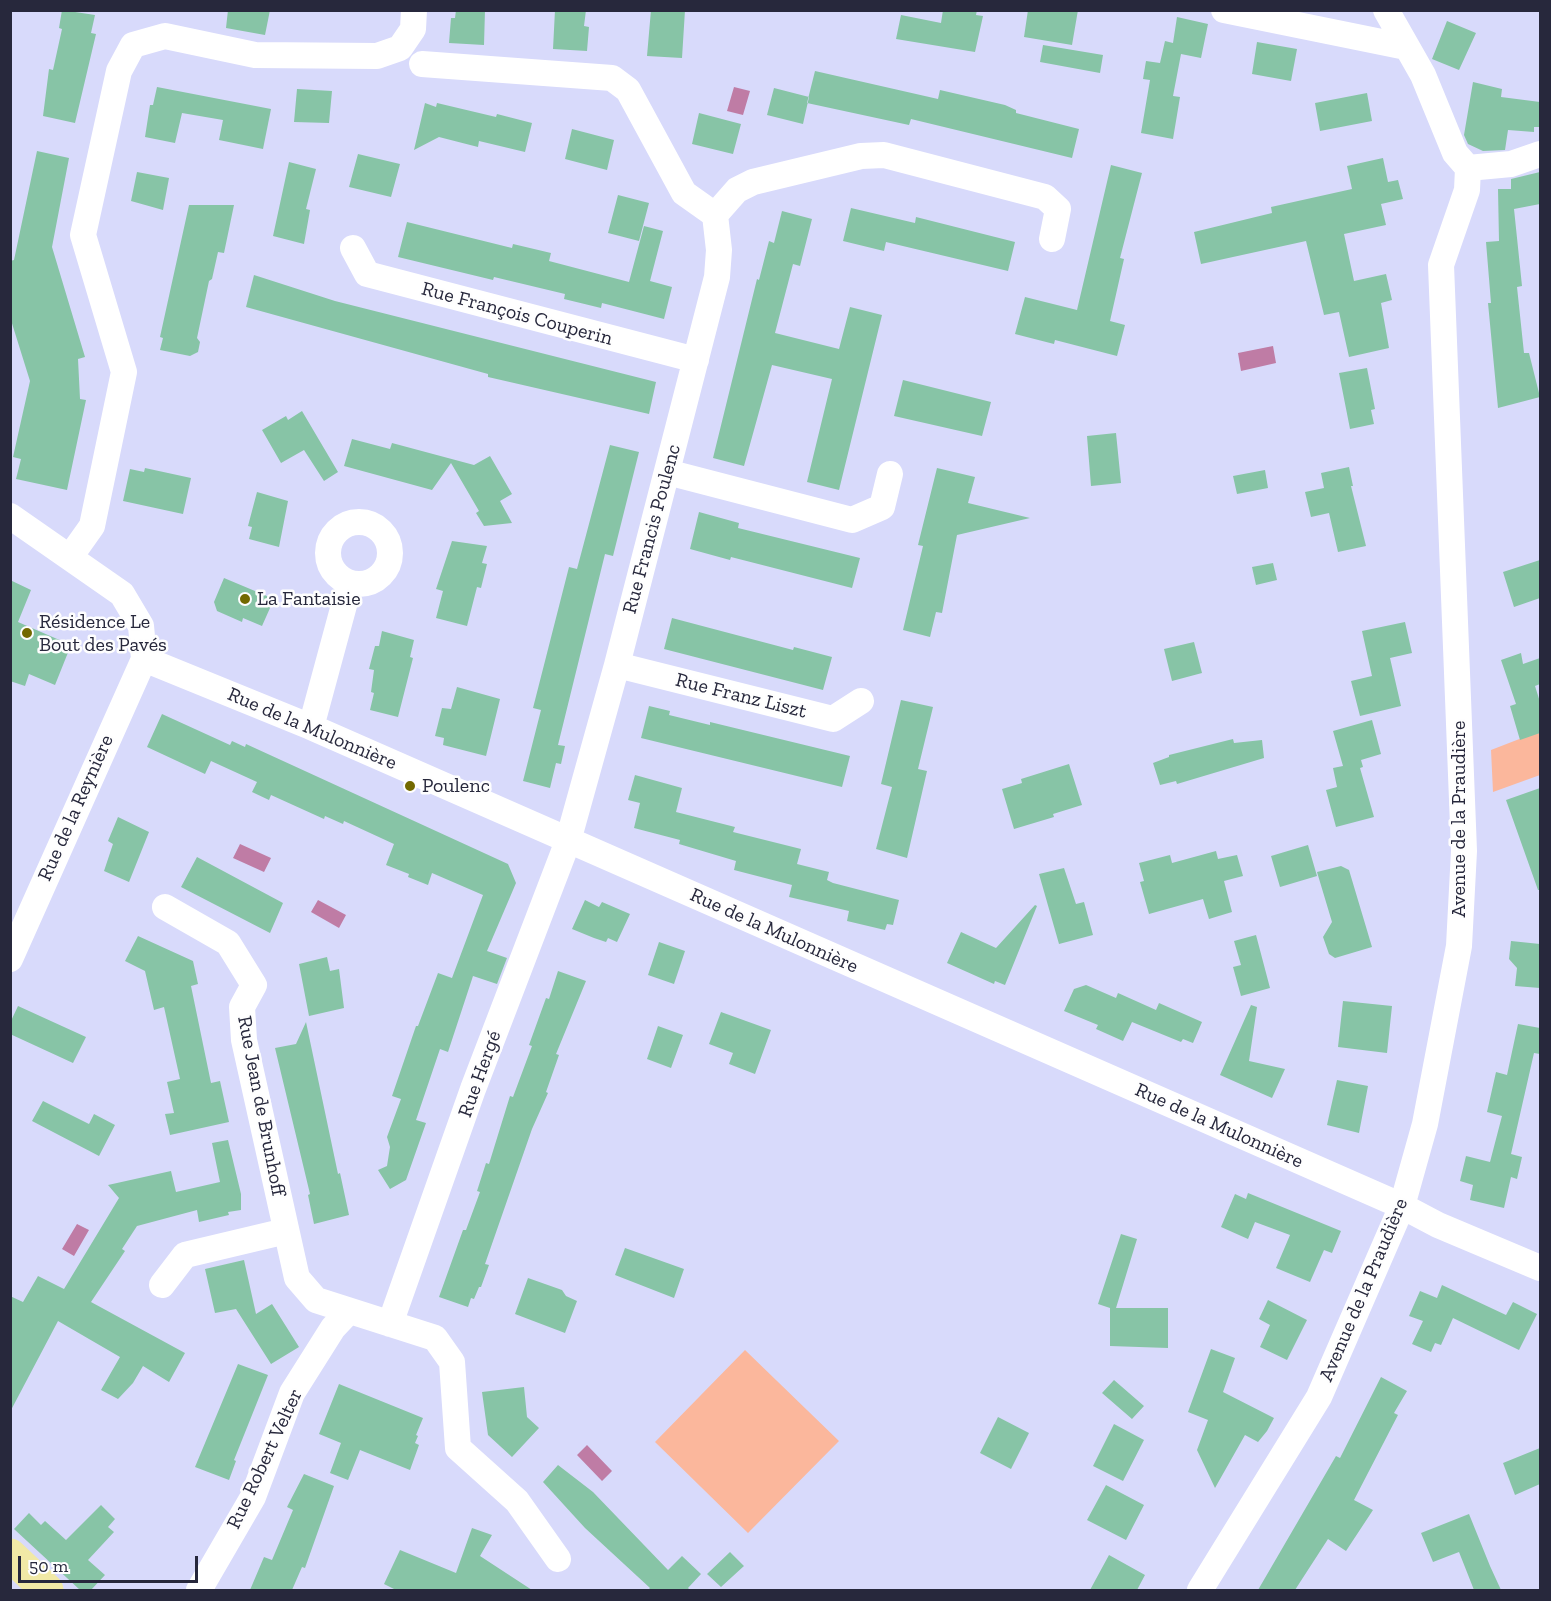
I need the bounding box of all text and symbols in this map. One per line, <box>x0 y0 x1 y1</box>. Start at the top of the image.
street label: Rue François Couperin <box>419 277 615 351</box>
street label: Rue Francis Poulenc <box>618 442 686 616</box>
place label: La Fantaisie <box>257 587 361 611</box>
marker: La Fantaisie <box>238 592 252 606</box>
place label: Résidence Le Bout des Pavés <box>39 610 167 657</box>
marker: Résidence Le Bout des Pavés <box>20 626 34 640</box>
street label: Rue Franz Liszt <box>673 668 809 724</box>
street label: Rue de la Mulonnière <box>224 682 400 776</box>
street label: Avenue de la Praudière <box>1447 721 1471 917</box>
street label: Rue de la Reynière <box>33 731 119 885</box>
place label: Poulenc <box>422 774 490 798</box>
marker: Poulenc <box>403 779 417 793</box>
street label: Rue de la Mulonnière <box>686 883 862 979</box>
street label: Rue Jean de Brunhoff <box>232 1014 290 1198</box>
street label: Rue Hergé <box>453 1027 507 1121</box>
street label: Rue de la Mulonnière <box>1131 1078 1307 1174</box>
street label: Avenue de la Praudière <box>1314 1195 1414 1385</box>
street label: Rue Robert Velter <box>222 1385 308 1533</box>
scale bar <box>21 1544 201 1582</box>
text: 50 m <box>29 1555 68 1577</box>

